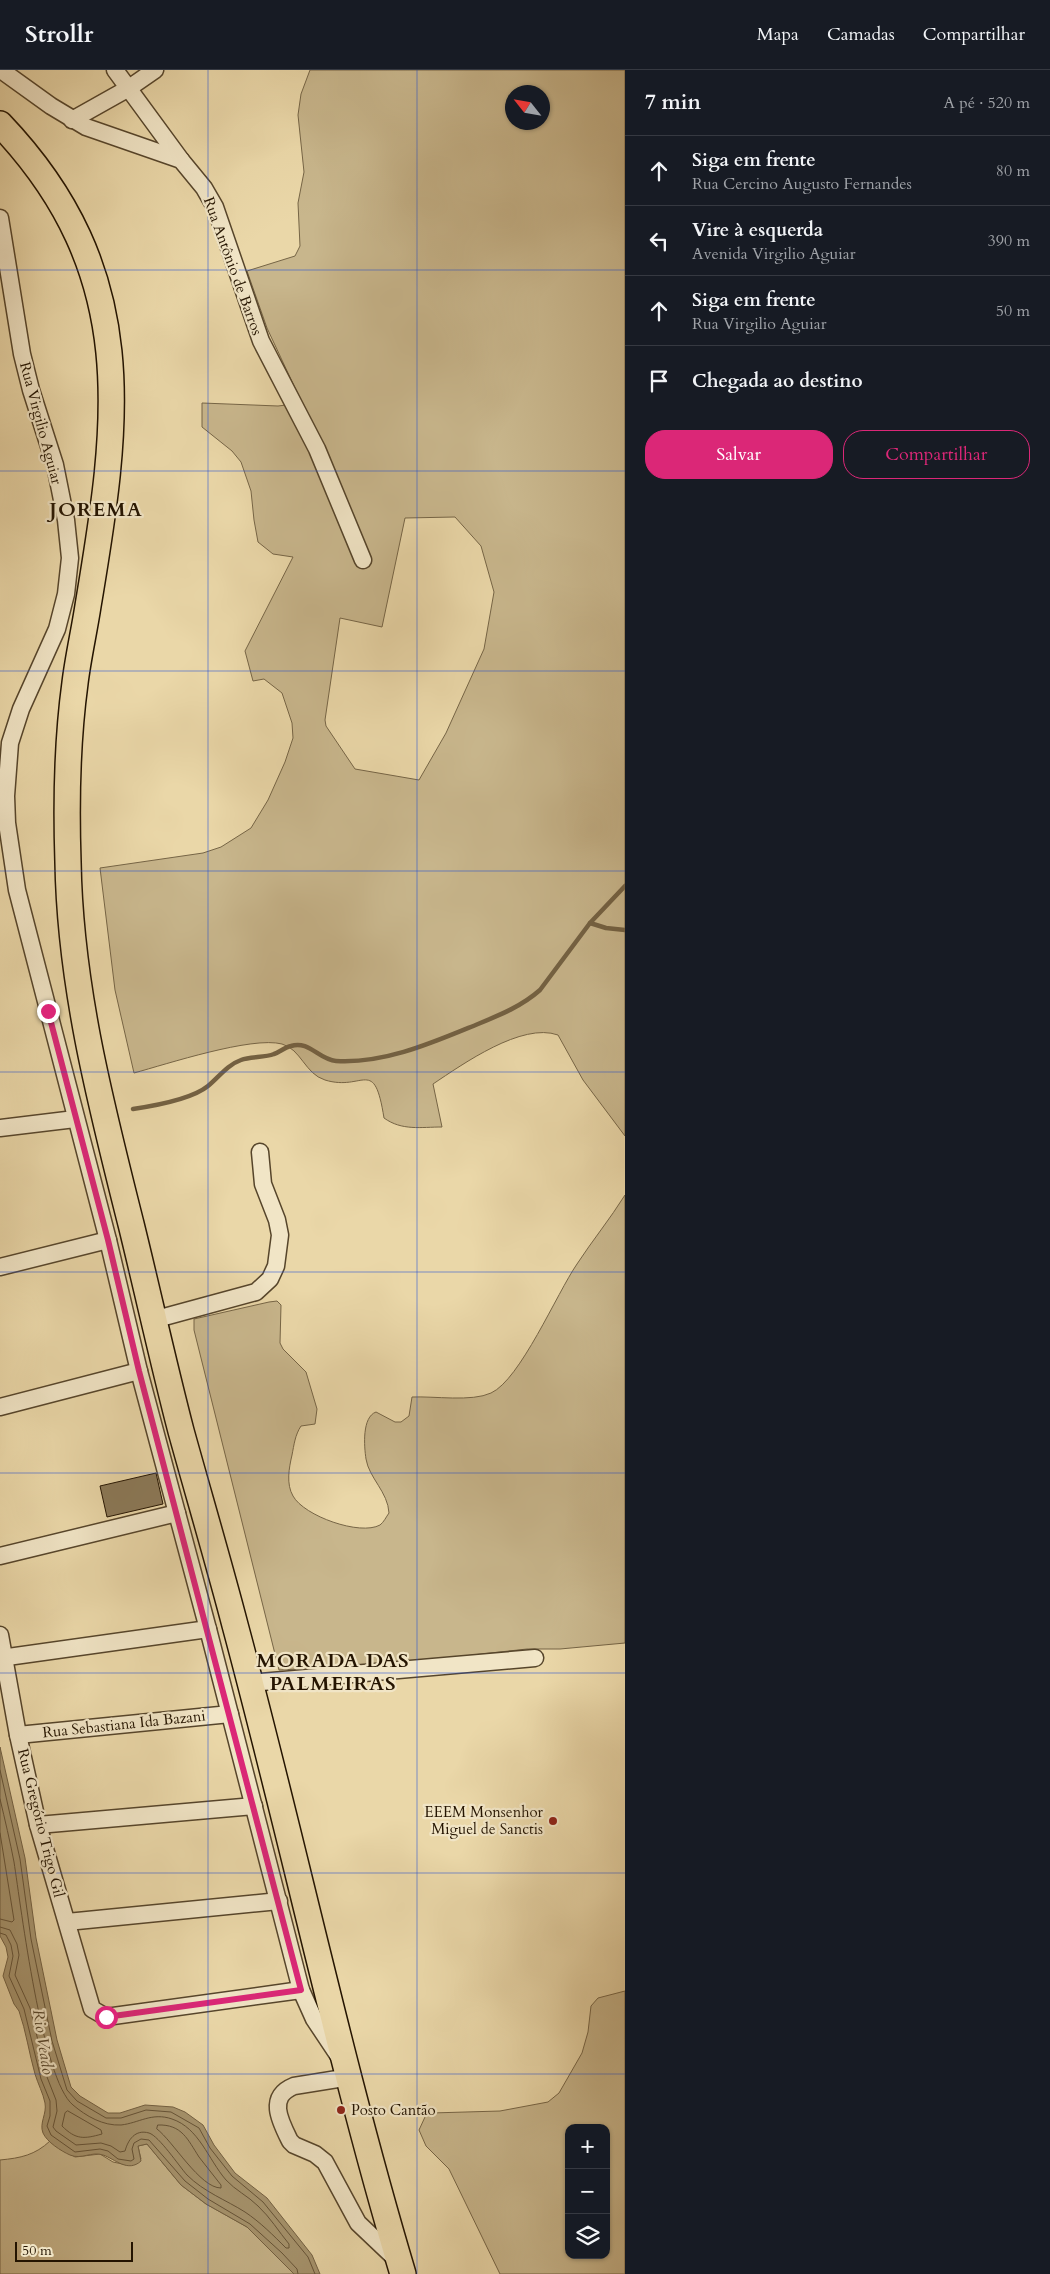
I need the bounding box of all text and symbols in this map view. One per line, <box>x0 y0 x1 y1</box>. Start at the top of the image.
text: Strollr <box>25 18 93 51</box>
text: Mapa <box>757 22 799 47</box>
text: Camadas <box>827 22 895 47</box>
text: Compartilhar <box>923 22 1025 47</box>
north arrow <box>505 85 550 130</box>
text: 7 min <box>645 88 701 117</box>
text: A pé · 520 m <box>943 92 1030 114</box>
text: Siga em frente <box>692 147 816 173</box>
icon: ahead <box>645 157 673 185</box>
text: 80 m <box>996 160 1030 182</box>
text: Rua Cercino Augusto Fernandes <box>692 173 912 195</box>
street label: Rua Antônio de Barros <box>199 194 267 338</box>
text: Vire à esquerda <box>692 217 823 243</box>
icon: left <box>645 227 673 255</box>
text: 390 m <box>988 230 1030 252</box>
text: Avenida Virgilio Aguiar <box>692 243 856 265</box>
text: Siga em frente <box>692 287 816 313</box>
icon: ahead <box>645 297 673 325</box>
text: 50 m <box>996 300 1030 322</box>
text: Rua Virgilio Aguiar <box>692 313 827 335</box>
street label: Rua Virgilio Aguiar <box>15 359 67 487</box>
icon: arrive <box>645 367 673 395</box>
text: Chegada ao destino <box>692 368 863 394</box>
button: Salvar <box>645 430 833 479</box>
button: Compartilhar <box>843 430 1030 479</box>
district label: JOREMA <box>46 496 143 523</box>
route end <box>37 1000 60 1023</box>
district label: MORADA DAS PALMEIRAS <box>256 1647 410 1697</box>
street label: Rua Sebastiana Ida Bazani <box>42 1705 206 1743</box>
street label: Rua Gregório Trigo Gil <box>13 1746 69 1900</box>
place label: EEEM Monsenhor Miguel de Sanctis <box>424 1802 544 1839</box>
marker: EEEM Monsenhor Miguel de Sanctis <box>547 1815 559 1827</box>
route start <box>95 2006 118 2029</box>
water label: Rio Veado <box>27 2008 59 2077</box>
place label: Posto Cantão <box>351 2100 436 2120</box>
marker: Posto Cantão <box>335 2104 347 2116</box>
map controls <box>565 2124 610 2259</box>
button: + <box>565 2124 610 2169</box>
button: − <box>565 2169 610 2214</box>
button: layers <box>565 2214 610 2259</box>
scale bar <box>15 2239 132 2262</box>
text: 50 m <box>22 2241 52 2260</box>

